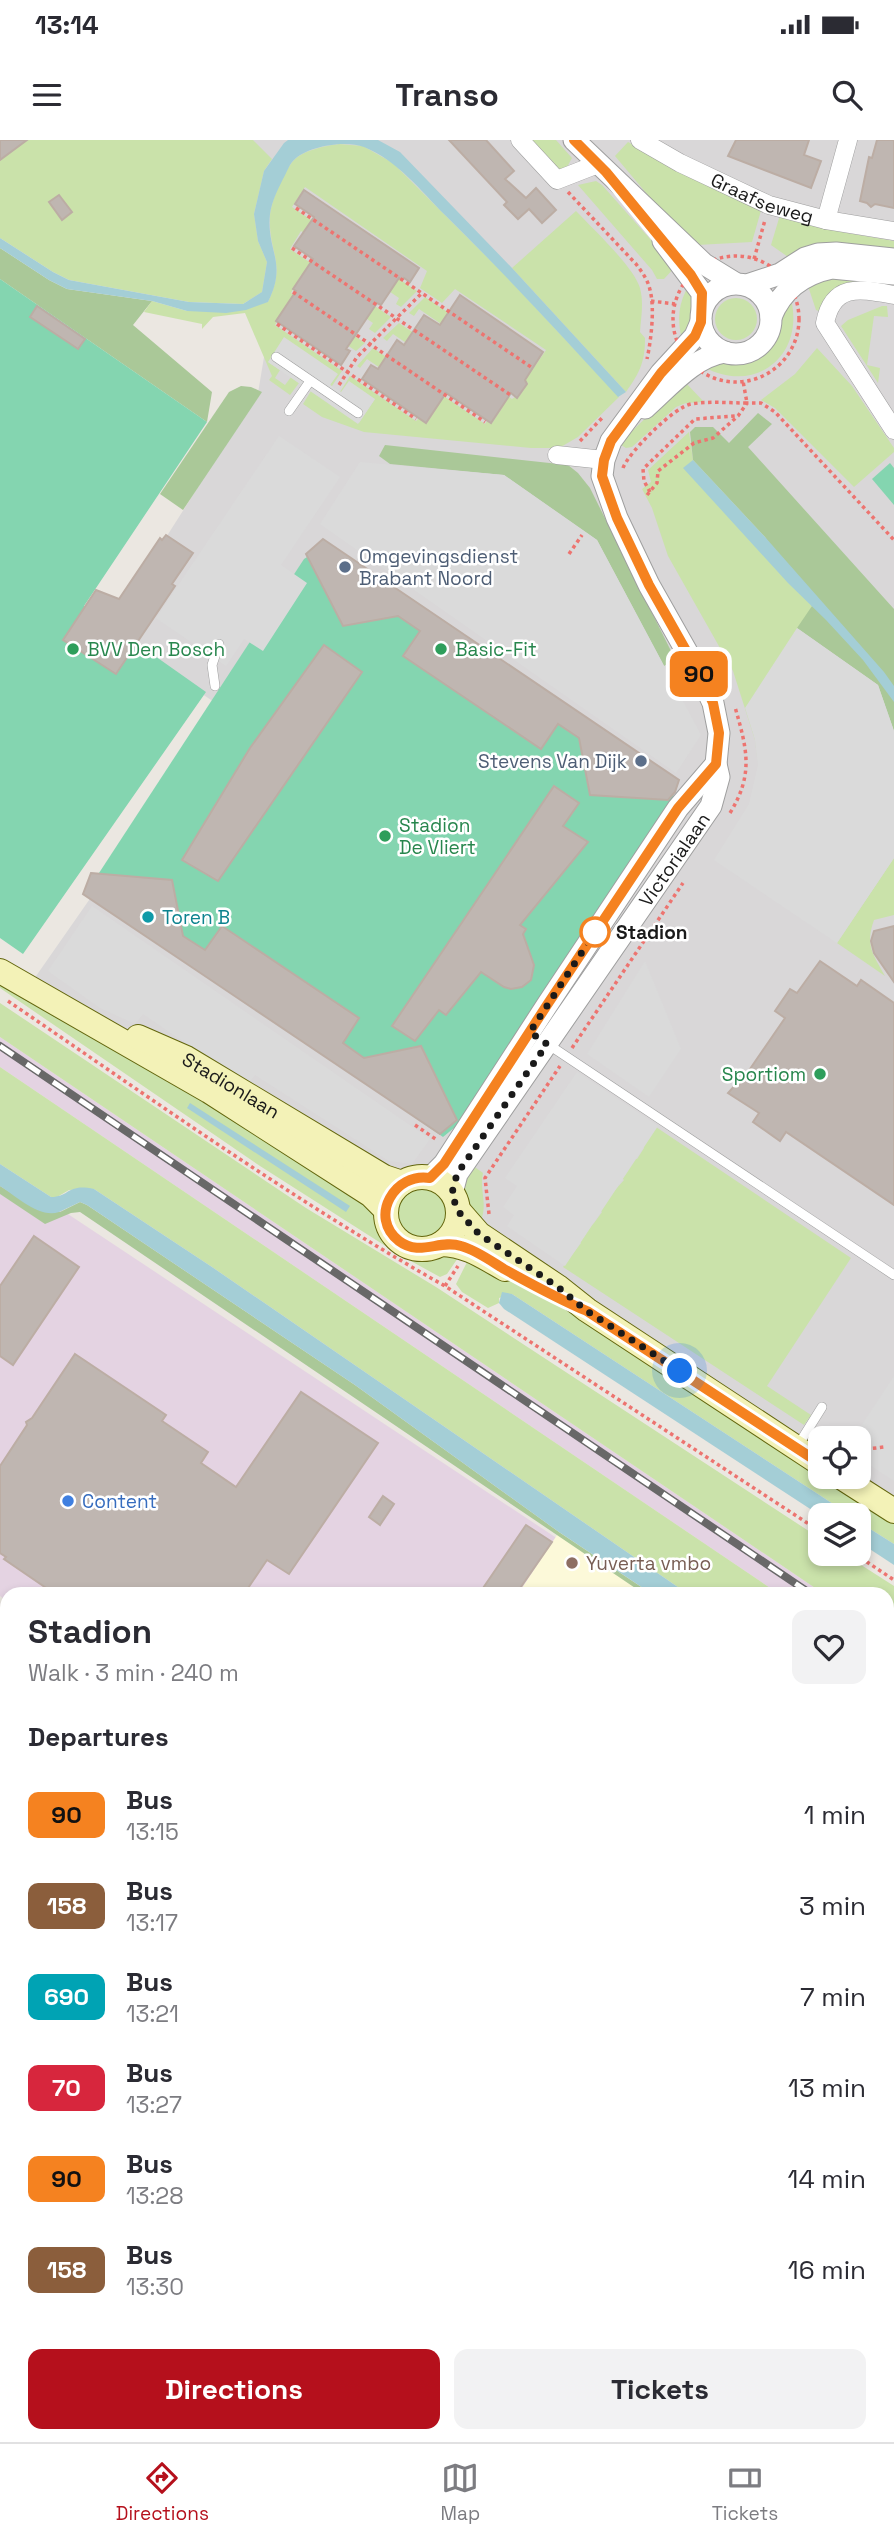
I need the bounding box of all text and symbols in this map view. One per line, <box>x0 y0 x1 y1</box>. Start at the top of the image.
text: 13:14 <box>35 8 99 42</box>
text: Transo <box>395 75 499 115</box>
icon: menu <box>28 76 66 114</box>
icon: search <box>828 76 866 114</box>
street label: Graafseweg <box>707 167 816 229</box>
place label: Omgevingsdienst Brabant Noord <box>359 544 518 591</box>
marker: Omgevingsdienst Brabant Noord <box>337 559 353 575</box>
place label: BVV Den Bosch <box>87 637 225 662</box>
place label: Basic-Fit <box>455 637 537 662</box>
marker: BVV Den Bosch <box>65 641 81 657</box>
marker: Basic-Fit <box>433 641 449 657</box>
line badge: 90 <box>668 651 730 697</box>
text: 90 <box>684 658 714 689</box>
place label: Stevens Van Dijk <box>478 749 627 774</box>
marker: Stevens Van Dijk <box>633 753 649 769</box>
street label: Victorialaan <box>633 808 715 911</box>
place label: Stadion De Vliert <box>399 813 476 860</box>
marker: Stadion De Vliert <box>377 828 393 844</box>
place label: Toren B <box>162 905 230 930</box>
marker: Toren B <box>140 909 156 925</box>
marker: Stadion <box>580 917 610 947</box>
place label: Stadion <box>616 920 687 945</box>
street label: Stadionlaan <box>178 1046 284 1124</box>
place label: Sportiom <box>722 1062 806 1087</box>
marker: Sportiom <box>812 1066 828 1082</box>
your location <box>662 1353 697 1388</box>
map controls <box>808 1426 871 1566</box>
button: locate <box>808 1426 871 1489</box>
place label: Content <box>82 1489 157 1514</box>
marker: Content <box>60 1493 76 1509</box>
button: layers <box>808 1503 871 1566</box>
place label: Yuverta vmbo <box>586 1551 711 1576</box>
marker: Yuverta vmbo <box>564 1555 580 1571</box>
button: heart <box>792 1610 866 1684</box>
text: Stadion <box>28 1611 152 1653</box>
text: Walk · 3 min · 240 m <box>28 1658 239 1688</box>
text: Departures <box>28 1720 169 1754</box>
text: Bus <box>126 1783 173 1817</box>
text: 1 min <box>804 1798 866 1832</box>
text: 90 <box>51 1799 82 1830</box>
text: 13:15 <box>126 1817 179 1847</box>
text: Bus <box>126 1874 173 1908</box>
text: 3 min <box>799 1889 866 1923</box>
text: 158 <box>47 1890 86 1921</box>
text: 13:17 <box>126 1908 178 1938</box>
text: Bus <box>126 1965 173 1999</box>
text: 7 min <box>800 1980 866 2014</box>
text: 690 <box>44 1981 89 2012</box>
text: 13:21 <box>126 1999 179 2029</box>
text: Bus <box>126 2056 173 2090</box>
text: 13 min <box>788 2071 866 2105</box>
text: 70 <box>52 2072 81 2103</box>
text: 13:27 <box>126 2090 182 2120</box>
text: Bus <box>126 2147 173 2181</box>
text: 14 min <box>788 2162 866 2196</box>
text: 90 <box>51 2163 82 2194</box>
text: 13:28 <box>126 2181 184 2211</box>
text: Bus <box>126 2238 173 2272</box>
text: 16 min <box>788 2253 866 2287</box>
text: 158 <box>47 2254 86 2285</box>
text: 13:30 <box>126 2272 184 2302</box>
button: Directions <box>28 2349 440 2429</box>
button: Tickets <box>454 2349 866 2429</box>
tab: Directions <box>116 2459 209 2526</box>
tab: Map <box>441 2459 480 2526</box>
tab: Tickets <box>712 2459 778 2526</box>

